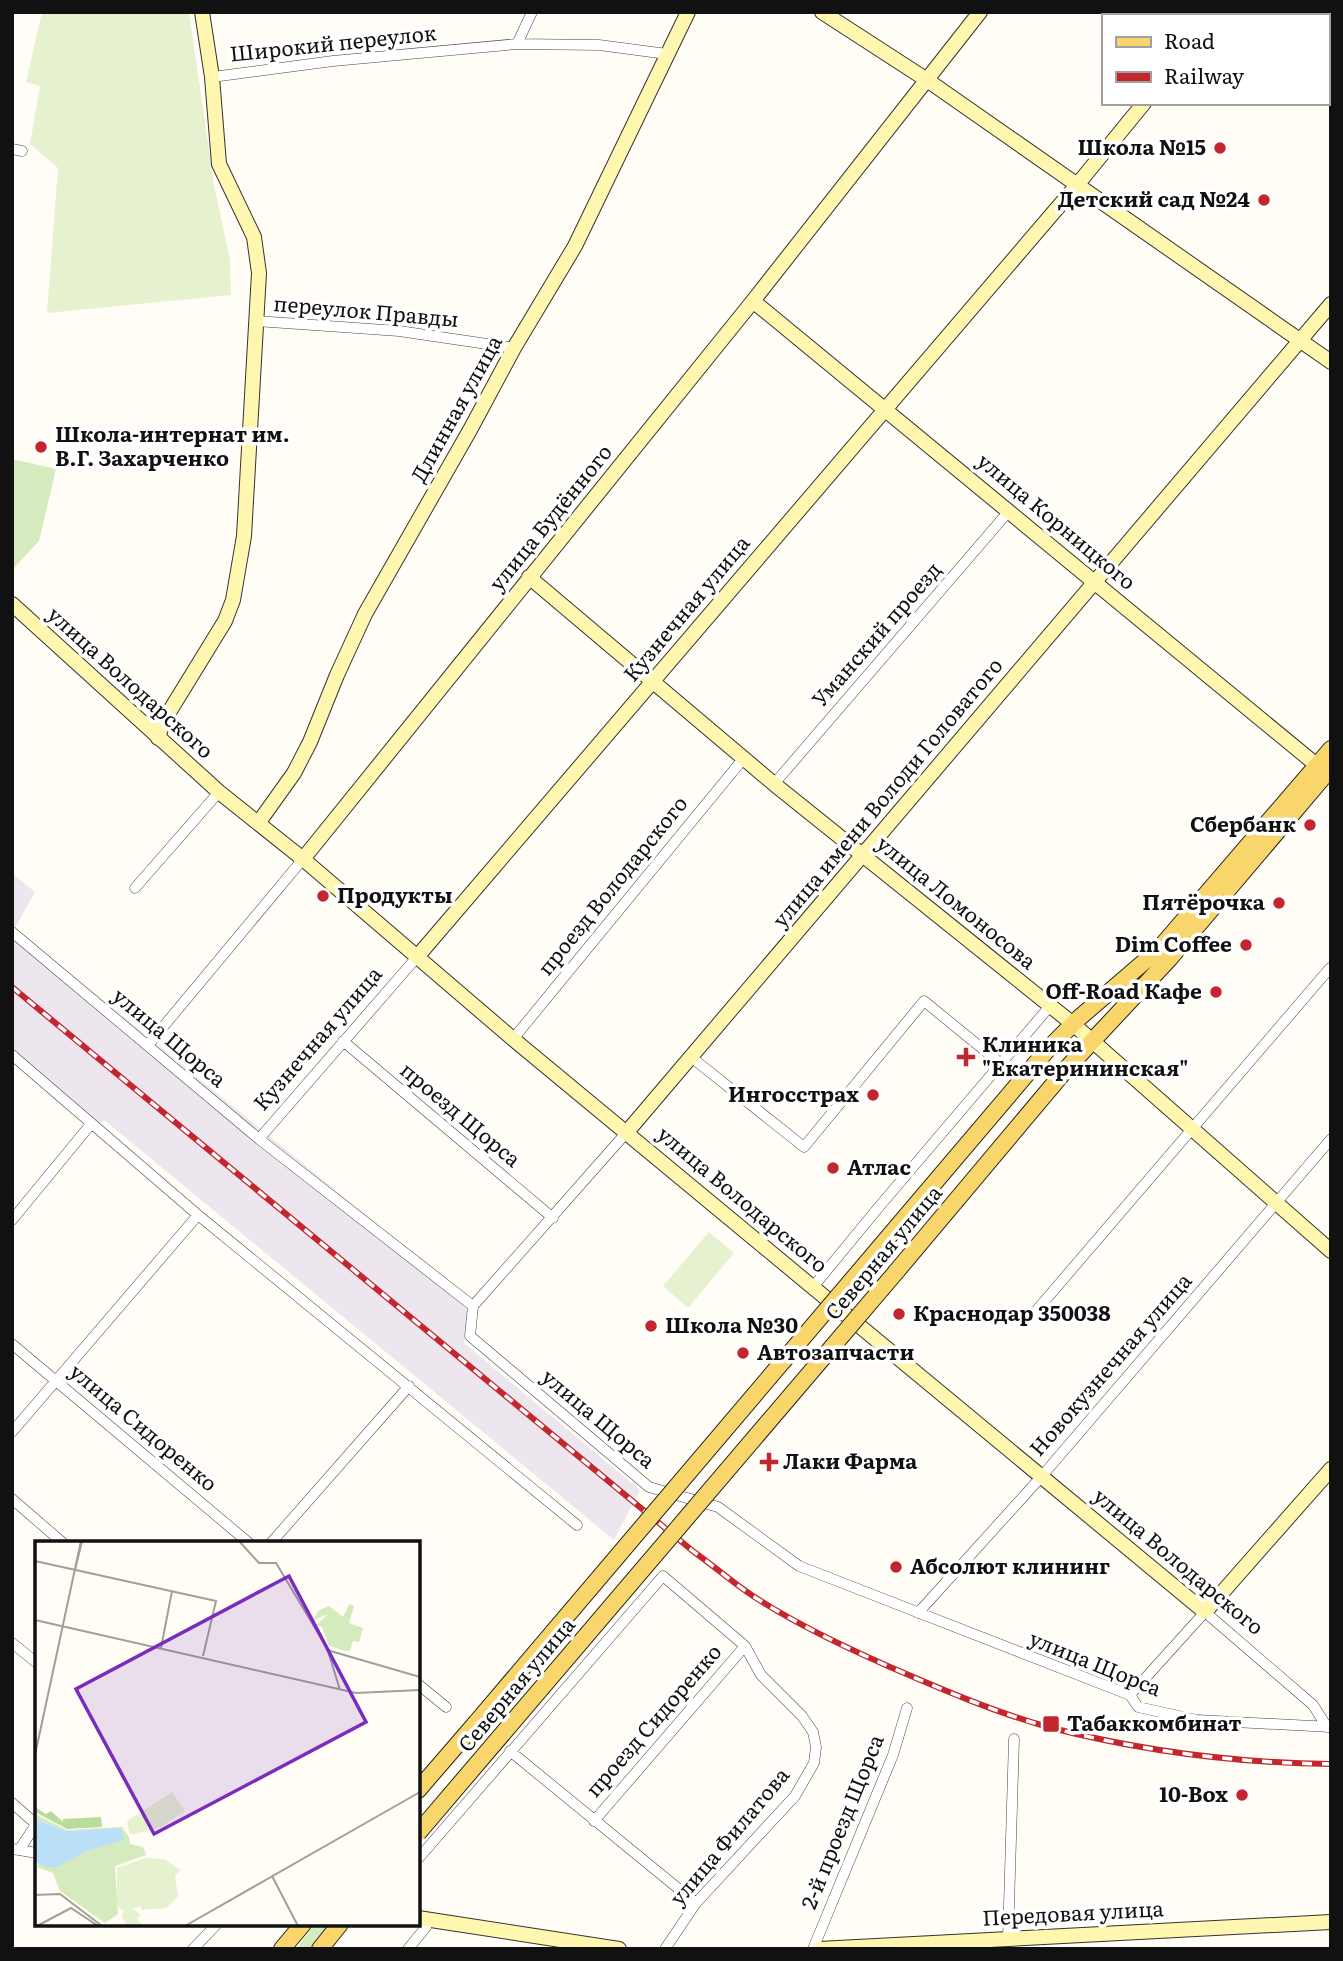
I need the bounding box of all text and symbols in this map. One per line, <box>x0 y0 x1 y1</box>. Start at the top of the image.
legend <box>1102 14 1329 105</box>
street label: Широкий переулок <box>228 15 438 68</box>
text: Road <box>1164 24 1215 55</box>
text: Railway <box>1164 59 1245 90</box>
place label: Школа №15 <box>1077 130 1206 161</box>
marker: Школа №15 <box>1212 140 1228 156</box>
place label: Детский сад №24 <box>1058 182 1250 213</box>
marker: Детский сад №24 <box>1256 192 1272 208</box>
street label: переулок Правды <box>272 286 460 333</box>
street label: Длинная улица <box>402 328 508 487</box>
place label: Школа-интернат им. В.Г. Захарченко <box>55 417 290 472</box>
street label: улица Будённого <box>480 436 618 596</box>
marker: Школа-интернат им. В.Г. Захарченко <box>33 439 49 455</box>
street label: улица Корницкого <box>972 444 1144 596</box>
street label: Кузнечная улица <box>615 527 756 687</box>
street label: Уманский проезд <box>803 554 947 713</box>
street label: улица Володарского <box>42 598 222 764</box>
street label: улица имени Володи Головатого <box>764 650 1008 933</box>
street label: проезд Володарского <box>529 788 693 981</box>
place label: Сбербанк <box>1190 807 1296 838</box>
marker: Сбербанк <box>1302 817 1318 833</box>
street label: улица Ломоносова <box>871 827 1045 976</box>
place label: Продукты <box>337 878 452 909</box>
place label: Пятёрочка <box>1142 885 1266 916</box>
marker: Продукты <box>315 888 331 904</box>
marker: Пятёрочка <box>1271 895 1287 911</box>
place label: Dim Coffee <box>1115 927 1232 958</box>
marker: Dim Coffee <box>1238 937 1254 953</box>
street label: Кузнечная улица <box>245 958 388 1116</box>
place label: Off-Road Кафе <box>1045 974 1202 1005</box>
street label: улица Щорса <box>107 979 235 1093</box>
marker: Off-Road Кафе <box>1208 984 1224 1000</box>
place label: Клиника "Екатерининская" <box>982 1027 1189 1082</box>
marker: Клиника "Екатерининская" <box>956 1047 976 1067</box>
street label: проезд Щорса <box>395 1053 529 1173</box>
place label: Ингосстрах <box>728 1077 859 1108</box>
marker: Ингосстрах <box>865 1087 881 1103</box>
street label: улица Володарского <box>652 1117 836 1279</box>
place label: Атлас <box>847 1150 911 1181</box>
marker: Атлас <box>825 1160 841 1176</box>
street label: Северная улица <box>816 1177 948 1326</box>
street label: Новокузнечная улица <box>1021 1264 1198 1462</box>
place label: Краснодар 350038 <box>913 1296 1111 1327</box>
marker: Краснодар 350038 <box>891 1306 907 1322</box>
place label: Школа №30 <box>665 1308 798 1339</box>
marker: Школа №30 <box>643 1318 659 1334</box>
place label: Автозапчасти <box>757 1335 915 1366</box>
marker: Автозапчасти <box>735 1345 751 1361</box>
street label: улица Сидоренко <box>64 1355 225 1497</box>
street label: улица Щорса <box>536 1360 664 1474</box>
place label: Лаки Фарма <box>783 1444 918 1475</box>
marker: Лаки Фарма <box>761 1454 777 1470</box>
street label: улица Володарского <box>1088 1479 1272 1641</box>
inset map <box>35 1541 420 1926</box>
place label: Абсолют клининг <box>910 1549 1110 1580</box>
marker: Абсолют клининг <box>888 1559 904 1575</box>
street label: Северная улица <box>449 1609 581 1758</box>
street label: улица Щорса <box>1025 1621 1167 1703</box>
street label: проезд Сидоренко <box>577 1636 727 1803</box>
place label: Табаккомбинат <box>1067 1706 1242 1737</box>
marker: Табаккомбинат <box>1041 1714 1061 1734</box>
street label: 2-й проезд Щорса <box>792 1729 890 1913</box>
street label: улица Филатова <box>661 1759 796 1911</box>
place label: 10-Box <box>1159 1777 1228 1808</box>
marker: 10-Box <box>1234 1787 1250 1803</box>
street label: Передовая улица <box>981 1891 1165 1932</box>

